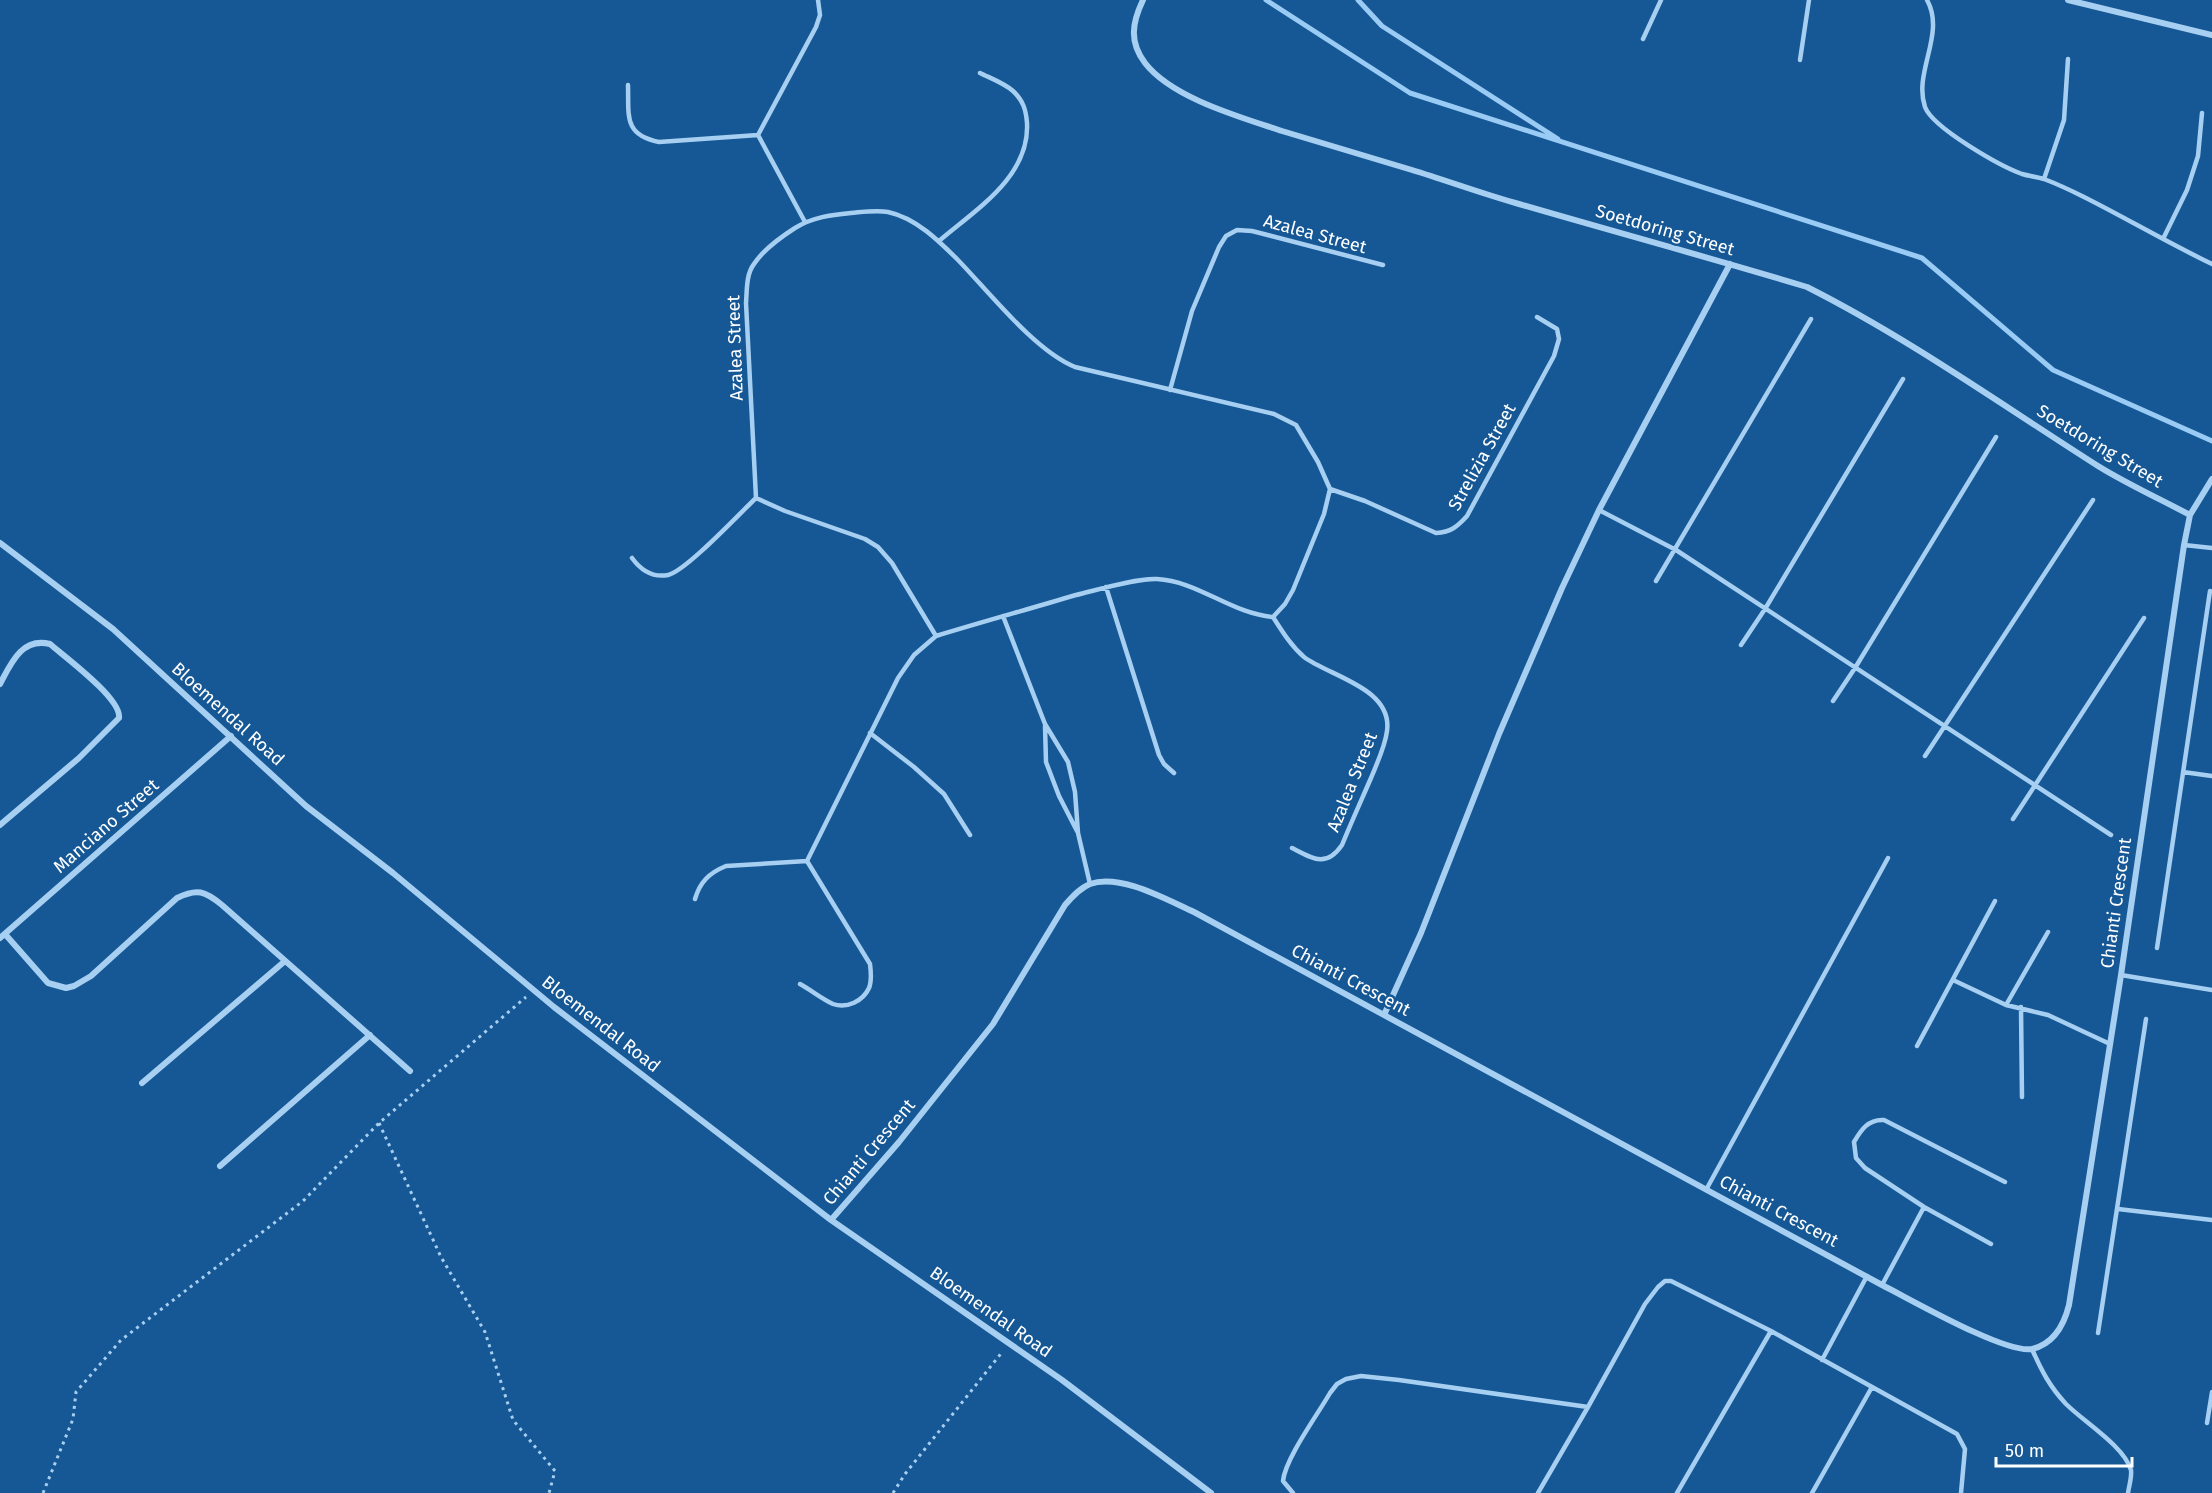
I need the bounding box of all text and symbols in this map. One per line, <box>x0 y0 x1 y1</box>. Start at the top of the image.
street label: Soetdoring Street <box>1593 200 1737 260</box>
street label: Azalea Street <box>1261 210 1369 258</box>
street label: Azalea Street <box>722 294 748 401</box>
street label: Strelizia Street <box>1443 399 1521 514</box>
street label: Soetdoring Street <box>2033 400 2167 493</box>
street label: Bloemendal Road <box>167 658 289 770</box>
street label: Azalea Street <box>1322 728 1382 835</box>
street label: Manciano Street <box>49 774 164 878</box>
street label: Chianti Crescent <box>2096 836 2136 970</box>
street label: Chianti Crescent <box>1288 939 1415 1021</box>
street label: Bloemendal Road <box>537 971 665 1077</box>
street label: Chianti Crescent <box>818 1094 920 1210</box>
street label: Chianti Crescent <box>1716 1170 1843 1252</box>
street label: Bloemendal Road <box>926 1262 1056 1362</box>
scale bar <box>1996 1430 2132 1468</box>
text: 50 m <box>2005 1440 2044 1462</box>

